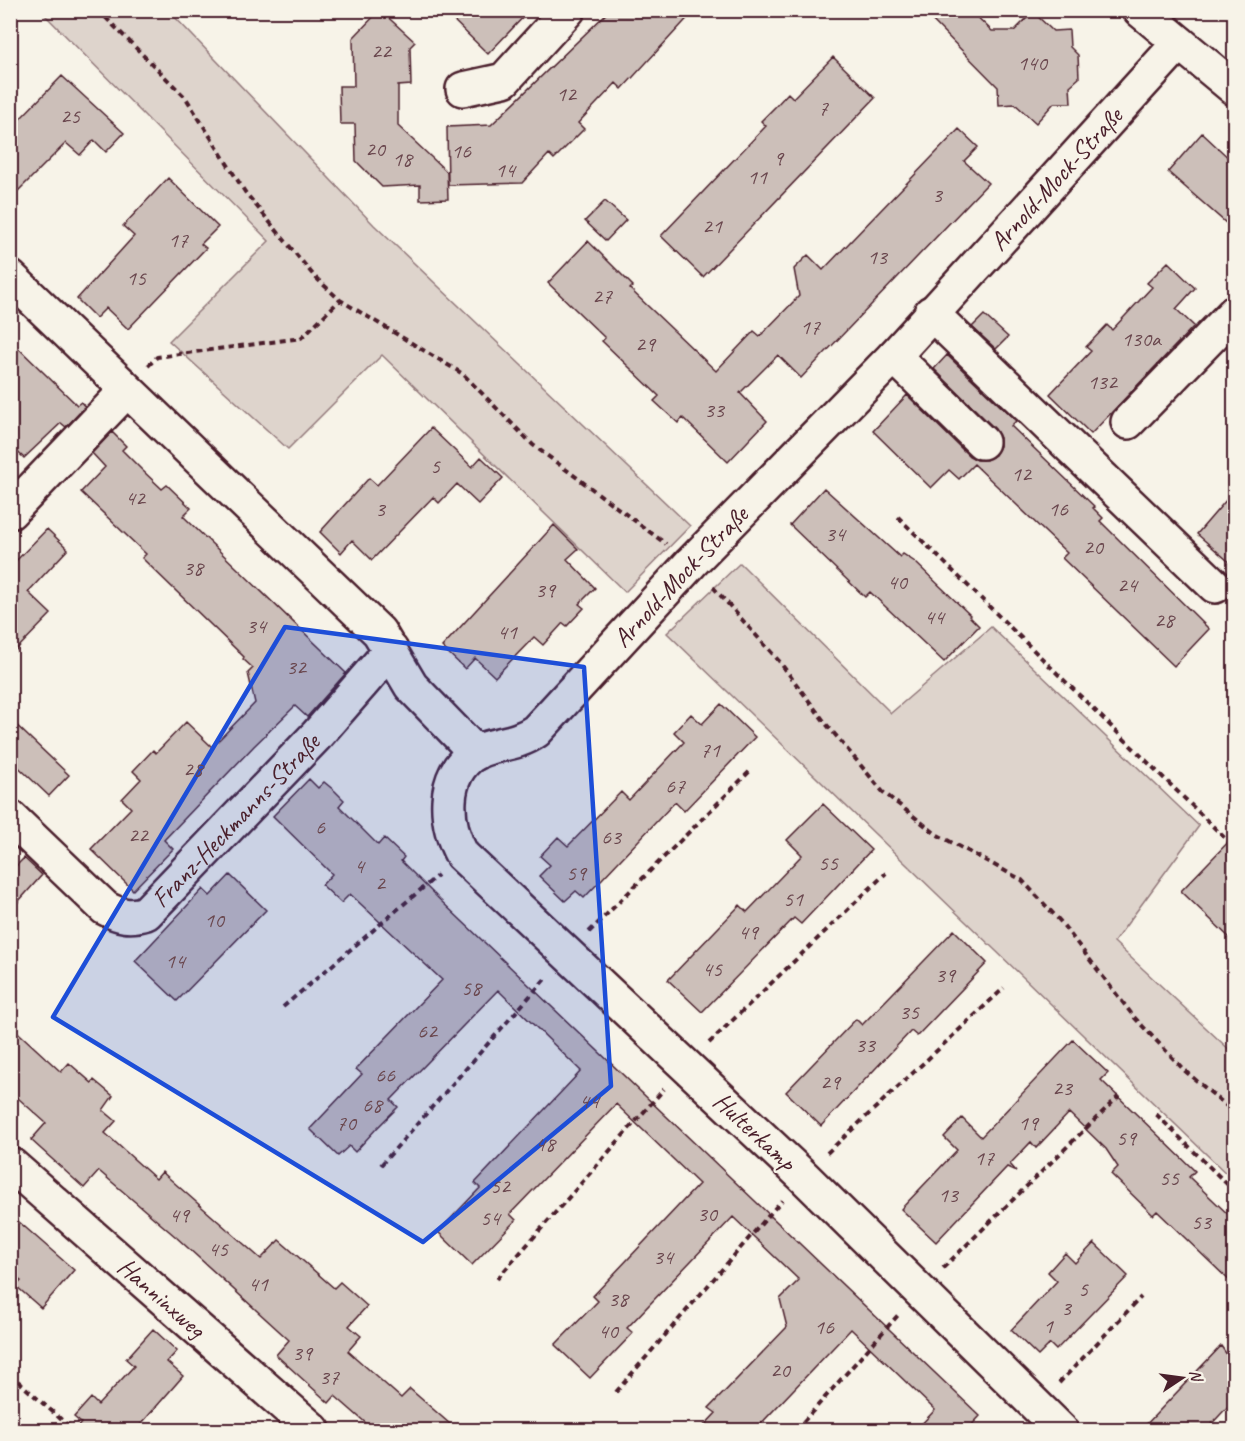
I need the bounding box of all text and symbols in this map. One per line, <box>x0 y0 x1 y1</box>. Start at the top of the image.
house number: 22 <box>371 37 393 65</box>
house number: 140 <box>1017 49 1049 77</box>
house number: 12 <box>556 80 578 108</box>
house number: 7 <box>818 94 829 122</box>
street label: Arnold-Mock-Straße <box>982 98 1131 258</box>
house number: 25 <box>60 102 81 130</box>
house number: 20 <box>365 135 387 163</box>
house number: 16 <box>451 137 472 165</box>
house number: 9 <box>773 144 785 172</box>
house number: 18 <box>392 145 414 173</box>
house number: 14 <box>495 156 517 184</box>
house number: 11 <box>747 163 768 191</box>
house number: 3 <box>932 181 944 209</box>
house number: 21 <box>702 212 723 240</box>
house number: 17 <box>168 226 189 254</box>
house number: 13 <box>867 243 889 271</box>
house number: 15 <box>126 264 147 292</box>
house number: 27 <box>592 282 613 310</box>
house number: 17 <box>800 313 821 341</box>
house number: 130a <box>1121 325 1162 353</box>
house number: 29 <box>635 330 657 358</box>
house number: 132 <box>1087 368 1119 396</box>
house number: 33 <box>704 396 726 424</box>
house number: 5 <box>430 452 441 480</box>
house number: 12 <box>1011 460 1033 488</box>
house number: 42 <box>125 484 147 512</box>
house number: 3 <box>375 495 387 523</box>
house number: 16 <box>1048 495 1069 523</box>
street label: Arnold-Mock-Straße <box>606 497 757 654</box>
house number: 34 <box>825 520 847 548</box>
house number: 20 <box>1083 533 1105 561</box>
house number: 38 <box>183 554 205 582</box>
house number: 40 <box>887 568 909 596</box>
house number: 24 <box>1117 571 1139 599</box>
house number: 39 <box>535 576 557 604</box>
house number: 44 <box>924 603 946 631</box>
house number: 28 <box>1154 606 1176 634</box>
house number: 34 <box>246 612 268 640</box>
house number: 41 <box>497 618 518 646</box>
house number: 32 <box>286 653 308 681</box>
street label: Franz-Heckmanns-Straße <box>144 724 329 915</box>
house number: 71 <box>700 736 721 764</box>
house number: 28 <box>183 755 205 783</box>
house number: 67 <box>665 772 686 800</box>
house number: 6 <box>315 813 326 841</box>
house number: 22 <box>128 821 150 849</box>
house number: 63 <box>601 823 623 851</box>
house number: 55 <box>818 849 839 877</box>
house number: 4 <box>354 852 366 880</box>
house number: 59 <box>566 859 588 887</box>
house number: 2 <box>375 869 387 897</box>
house number: 51 <box>783 885 804 913</box>
house number: 10 <box>204 906 226 934</box>
house number: 49 <box>738 918 760 946</box>
house number: 14 <box>165 947 187 975</box>
house number: 45 <box>702 955 723 983</box>
house number: 39 <box>935 961 957 989</box>
house number: 58 <box>461 974 483 1002</box>
house number: 35 <box>899 998 920 1026</box>
house number: 62 <box>417 1017 439 1045</box>
house number: 33 <box>855 1031 877 1059</box>
house number: 66 <box>375 1061 396 1089</box>
house number: 29 <box>820 1068 842 1096</box>
house number: 23 <box>1052 1074 1074 1102</box>
street label: Hulterkamp <box>706 1085 805 1179</box>
house number: 44 <box>579 1087 601 1115</box>
house number: 68 <box>362 1091 384 1119</box>
house number: 70 <box>336 1109 358 1137</box>
house number: 19 <box>1018 1109 1040 1137</box>
house number: 59 <box>1116 1124 1138 1152</box>
house number: 48 <box>535 1130 557 1158</box>
house number: 17 <box>974 1144 995 1172</box>
house number: 55 <box>1159 1164 1180 1192</box>
house number: 52 <box>490 1172 512 1200</box>
house number: 13 <box>938 1181 960 1209</box>
house number: 30 <box>697 1200 719 1228</box>
house number: 49 <box>169 1201 191 1229</box>
house number: 54 <box>480 1204 502 1232</box>
house number: 53 <box>1191 1208 1213 1236</box>
house number: 45 <box>208 1235 229 1263</box>
house number: 34 <box>653 1243 675 1271</box>
street label: Hanninxweg <box>111 1250 214 1346</box>
house number: 41 <box>248 1270 269 1298</box>
house number: 5 <box>1078 1275 1089 1303</box>
house number: 38 <box>608 1285 630 1313</box>
house number: 3 <box>1061 1294 1073 1322</box>
house number: 1 <box>1043 1312 1054 1340</box>
house number: 16 <box>814 1313 835 1341</box>
house number: 40 <box>598 1317 620 1345</box>
house number: 39 <box>292 1339 314 1367</box>
north arrow <box>1152 1348 1212 1408</box>
house number: 20 <box>770 1356 792 1384</box>
house number: 37 <box>319 1363 340 1391</box>
text: N <box>1185 1368 1207 1385</box>

